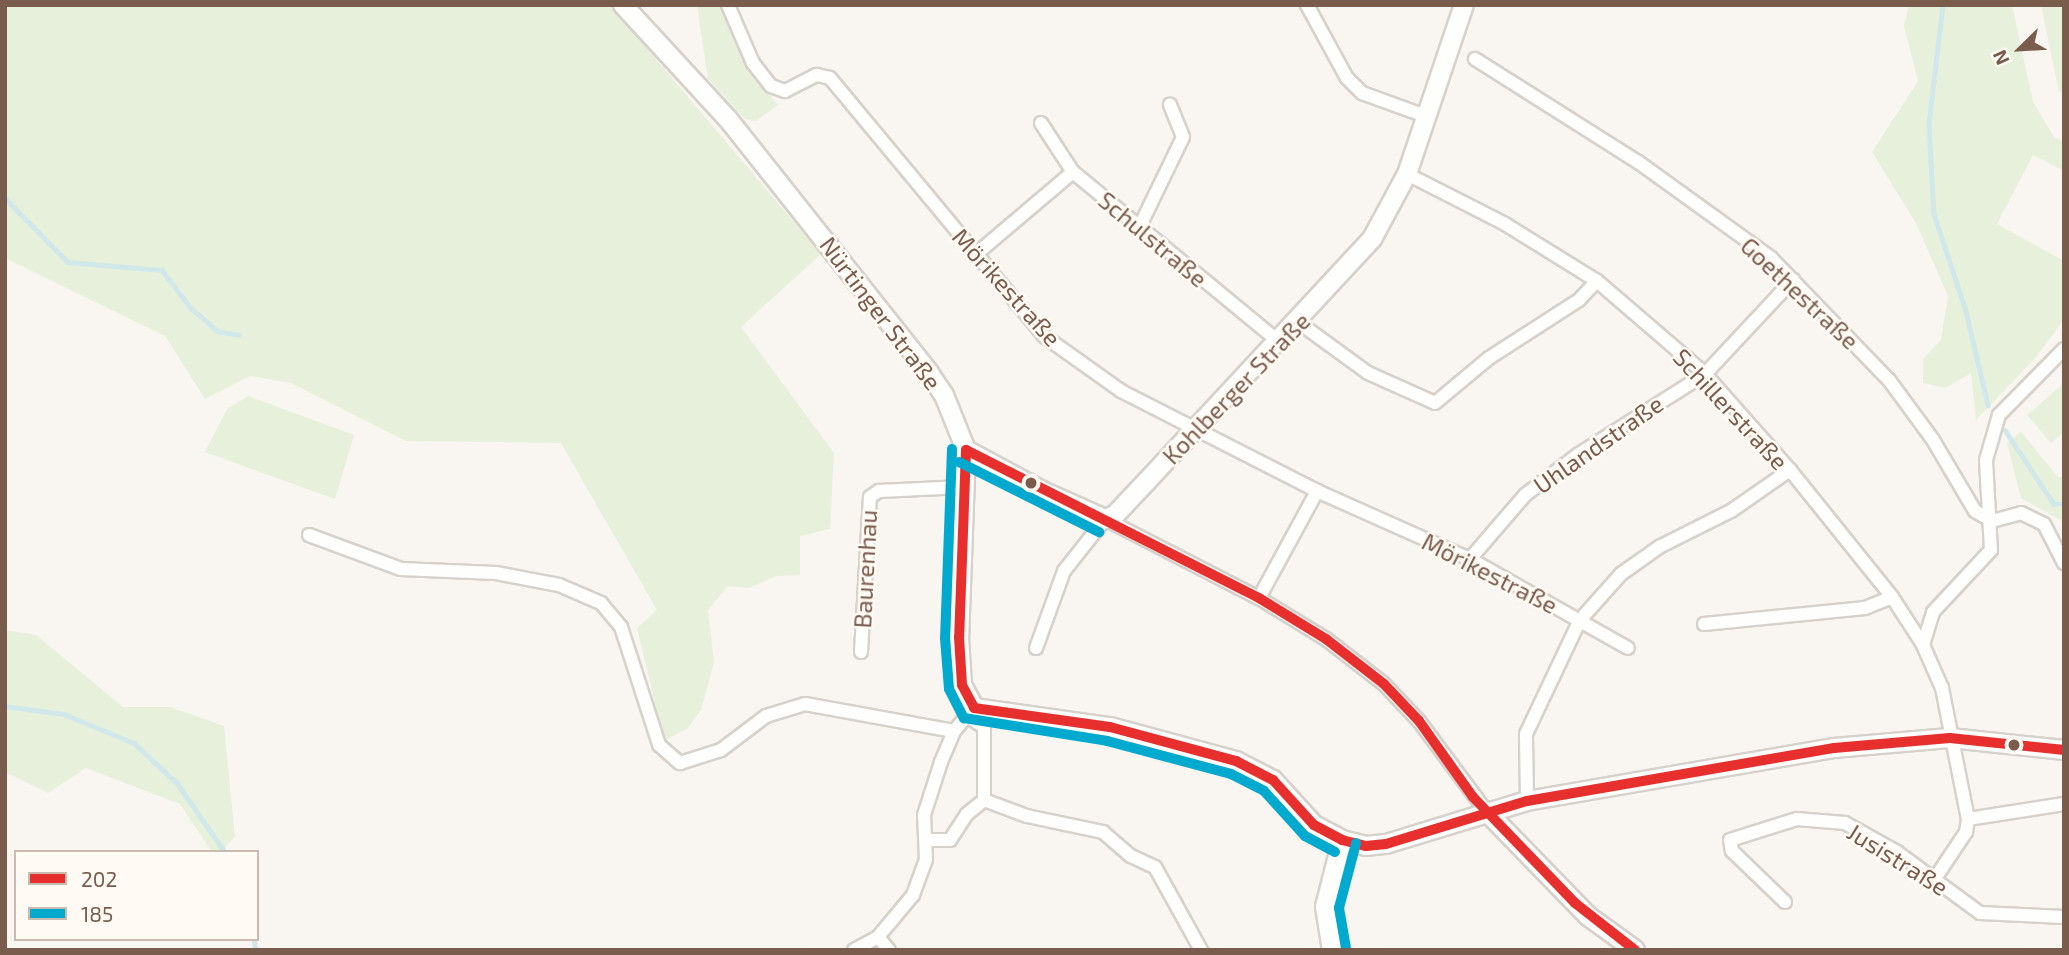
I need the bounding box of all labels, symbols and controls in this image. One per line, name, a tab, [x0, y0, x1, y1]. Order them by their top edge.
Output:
north arrow	[1985, 14, 2055, 84]
text: N	[1987, 47, 2014, 69]
street label: Schulstraße	[1093, 185, 1213, 293]
street label: Mörikestraße	[947, 222, 1067, 352]
street label: Nürtinger Straße	[814, 231, 948, 395]
street label: Goethestraße	[1735, 231, 1865, 355]
street label: Kohlberger Straße	[1156, 306, 1316, 470]
street label: Schillerstraße	[1668, 342, 1794, 476]
street label: Uhlandstraße	[1528, 389, 1668, 499]
unlabelled marker	[1024, 476, 1038, 490]
street label: Baurenhau	[848, 509, 882, 629]
street label: Mörikestraße	[1417, 527, 1563, 619]
unlabelled marker	[2007, 738, 2021, 752]
street label: Jusistraße	[1842, 817, 1954, 901]
legend	[14, 850, 259, 941]
text: 202	[81, 866, 117, 891]
text: 185	[81, 901, 113, 926]

